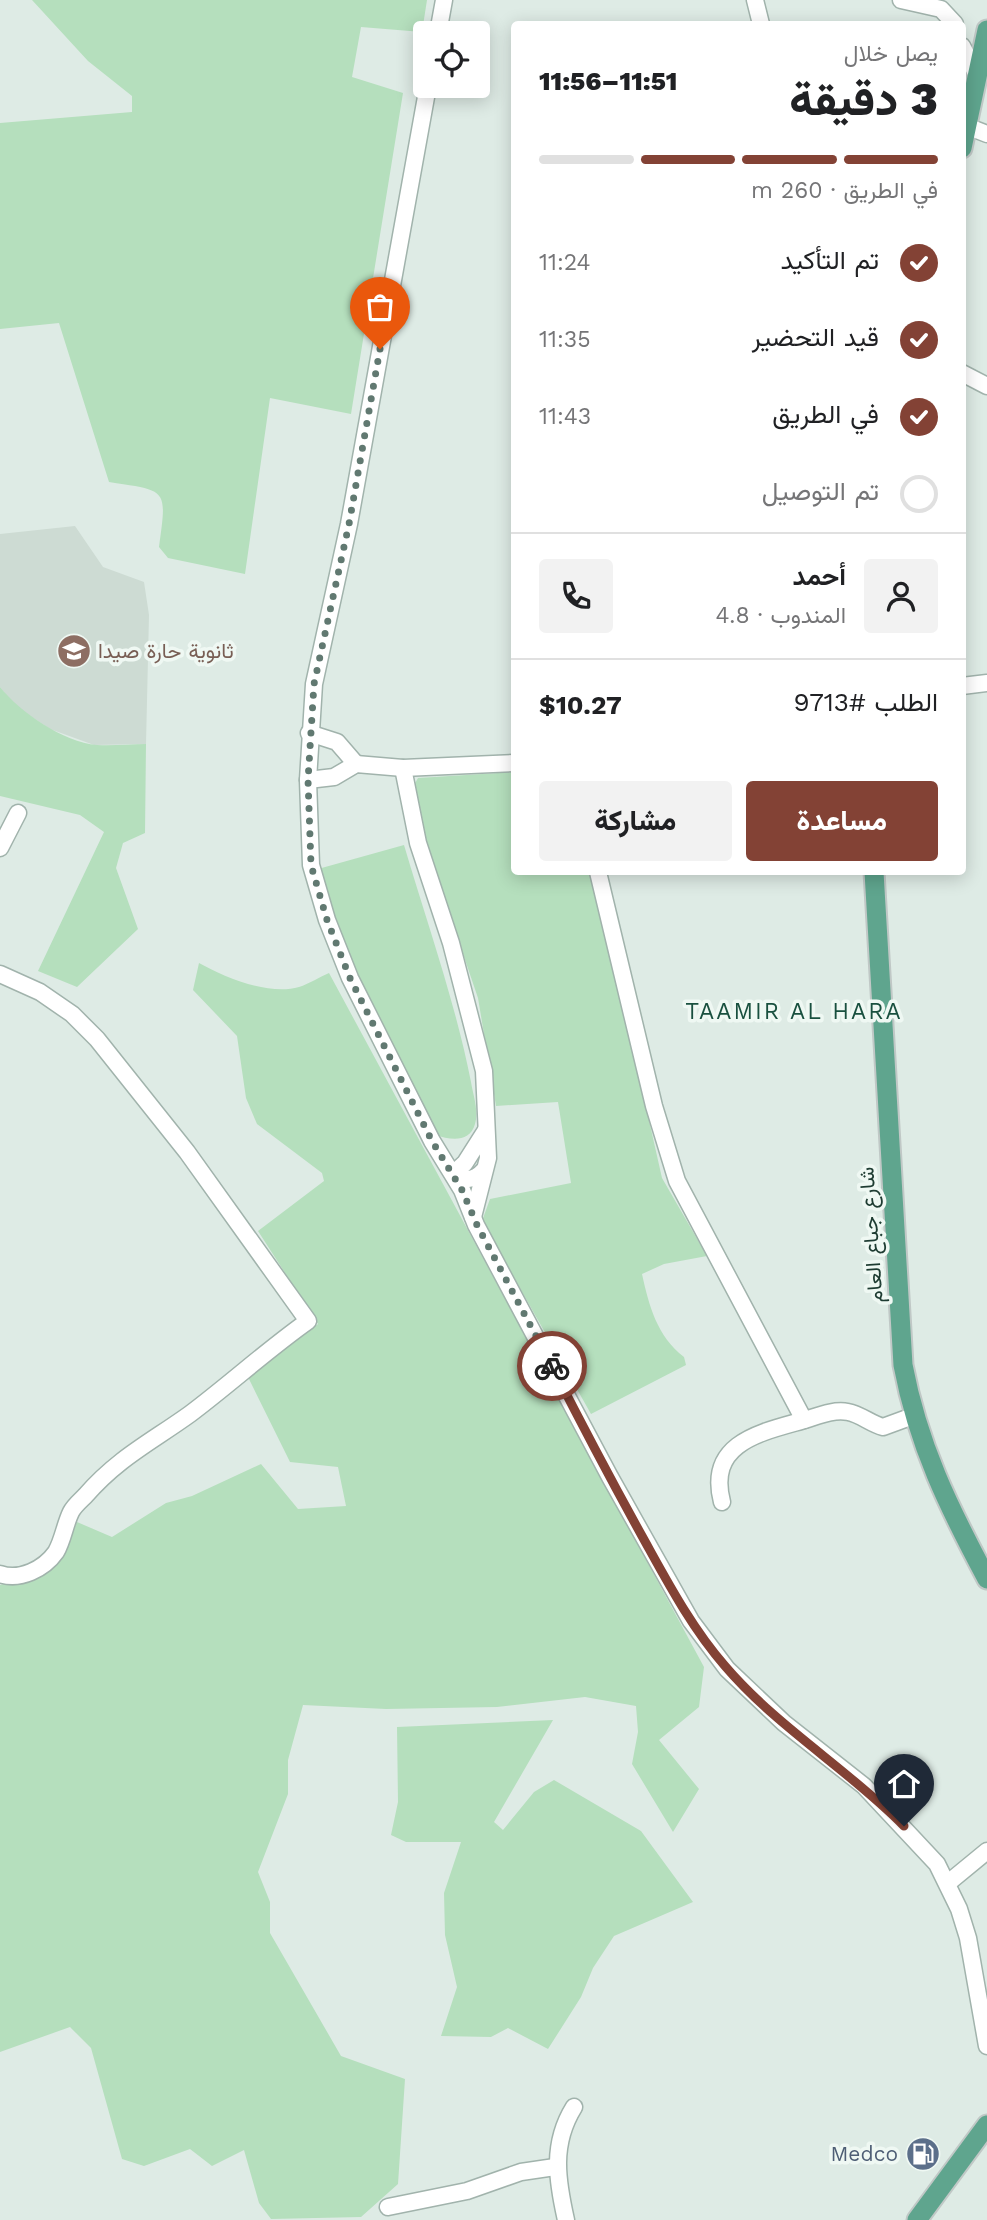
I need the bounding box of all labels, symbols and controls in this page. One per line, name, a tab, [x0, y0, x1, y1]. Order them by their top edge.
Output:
map controls	[413, 21, 490, 98]
button: locate	[413, 21, 490, 98]
text: يصل خلال	[844, 40, 938, 67]
text: 11:51–11:56	[539, 66, 677, 96]
text: 3 دقيقة	[789, 72, 938, 126]
text: في الطريق · 260 m	[751, 177, 938, 204]
icon: check	[900, 244, 938, 282]
text: تم التأكيد	[781, 245, 879, 275]
text: 11:24	[539, 249, 591, 276]
pin	[350, 277, 410, 349]
icon: bag	[361, 288, 399, 326]
icon: check	[900, 321, 938, 359]
text: قيد التحضير	[752, 322, 879, 352]
text: 11:35	[539, 326, 591, 353]
icon: check	[900, 398, 938, 436]
text: في الطريق	[772, 399, 879, 429]
text: 11:43	[539, 403, 591, 430]
text: تم التوصيل	[762, 476, 879, 506]
button: phone	[539, 559, 613, 633]
button: person	[864, 559, 938, 633]
text: أحمد	[793, 561, 846, 591]
text: المندوب · 4.8	[716, 602, 846, 629]
school or university icon: ثانوية حارة صيدا	[55, 632, 93, 670]
place label: ثانوية حارة صيدا	[98, 638, 234, 664]
text: الطلب #9713	[794, 687, 938, 717]
text: $10.27	[539, 690, 622, 720]
button: مشاركة	[539, 781, 732, 861]
button: مساعدة	[746, 781, 938, 861]
district label: TAAMIR AL HARA	[685, 998, 903, 1025]
street label: شارع جباع العام	[853, 1166, 890, 1304]
courier	[517, 1331, 587, 1401]
icon: bike	[533, 1347, 571, 1385]
pin	[874, 1754, 934, 1826]
icon: home	[885, 1765, 923, 1803]
fuel station icon: Medco	[904, 2135, 942, 2173]
place label: Medco	[831, 2141, 898, 2166]

